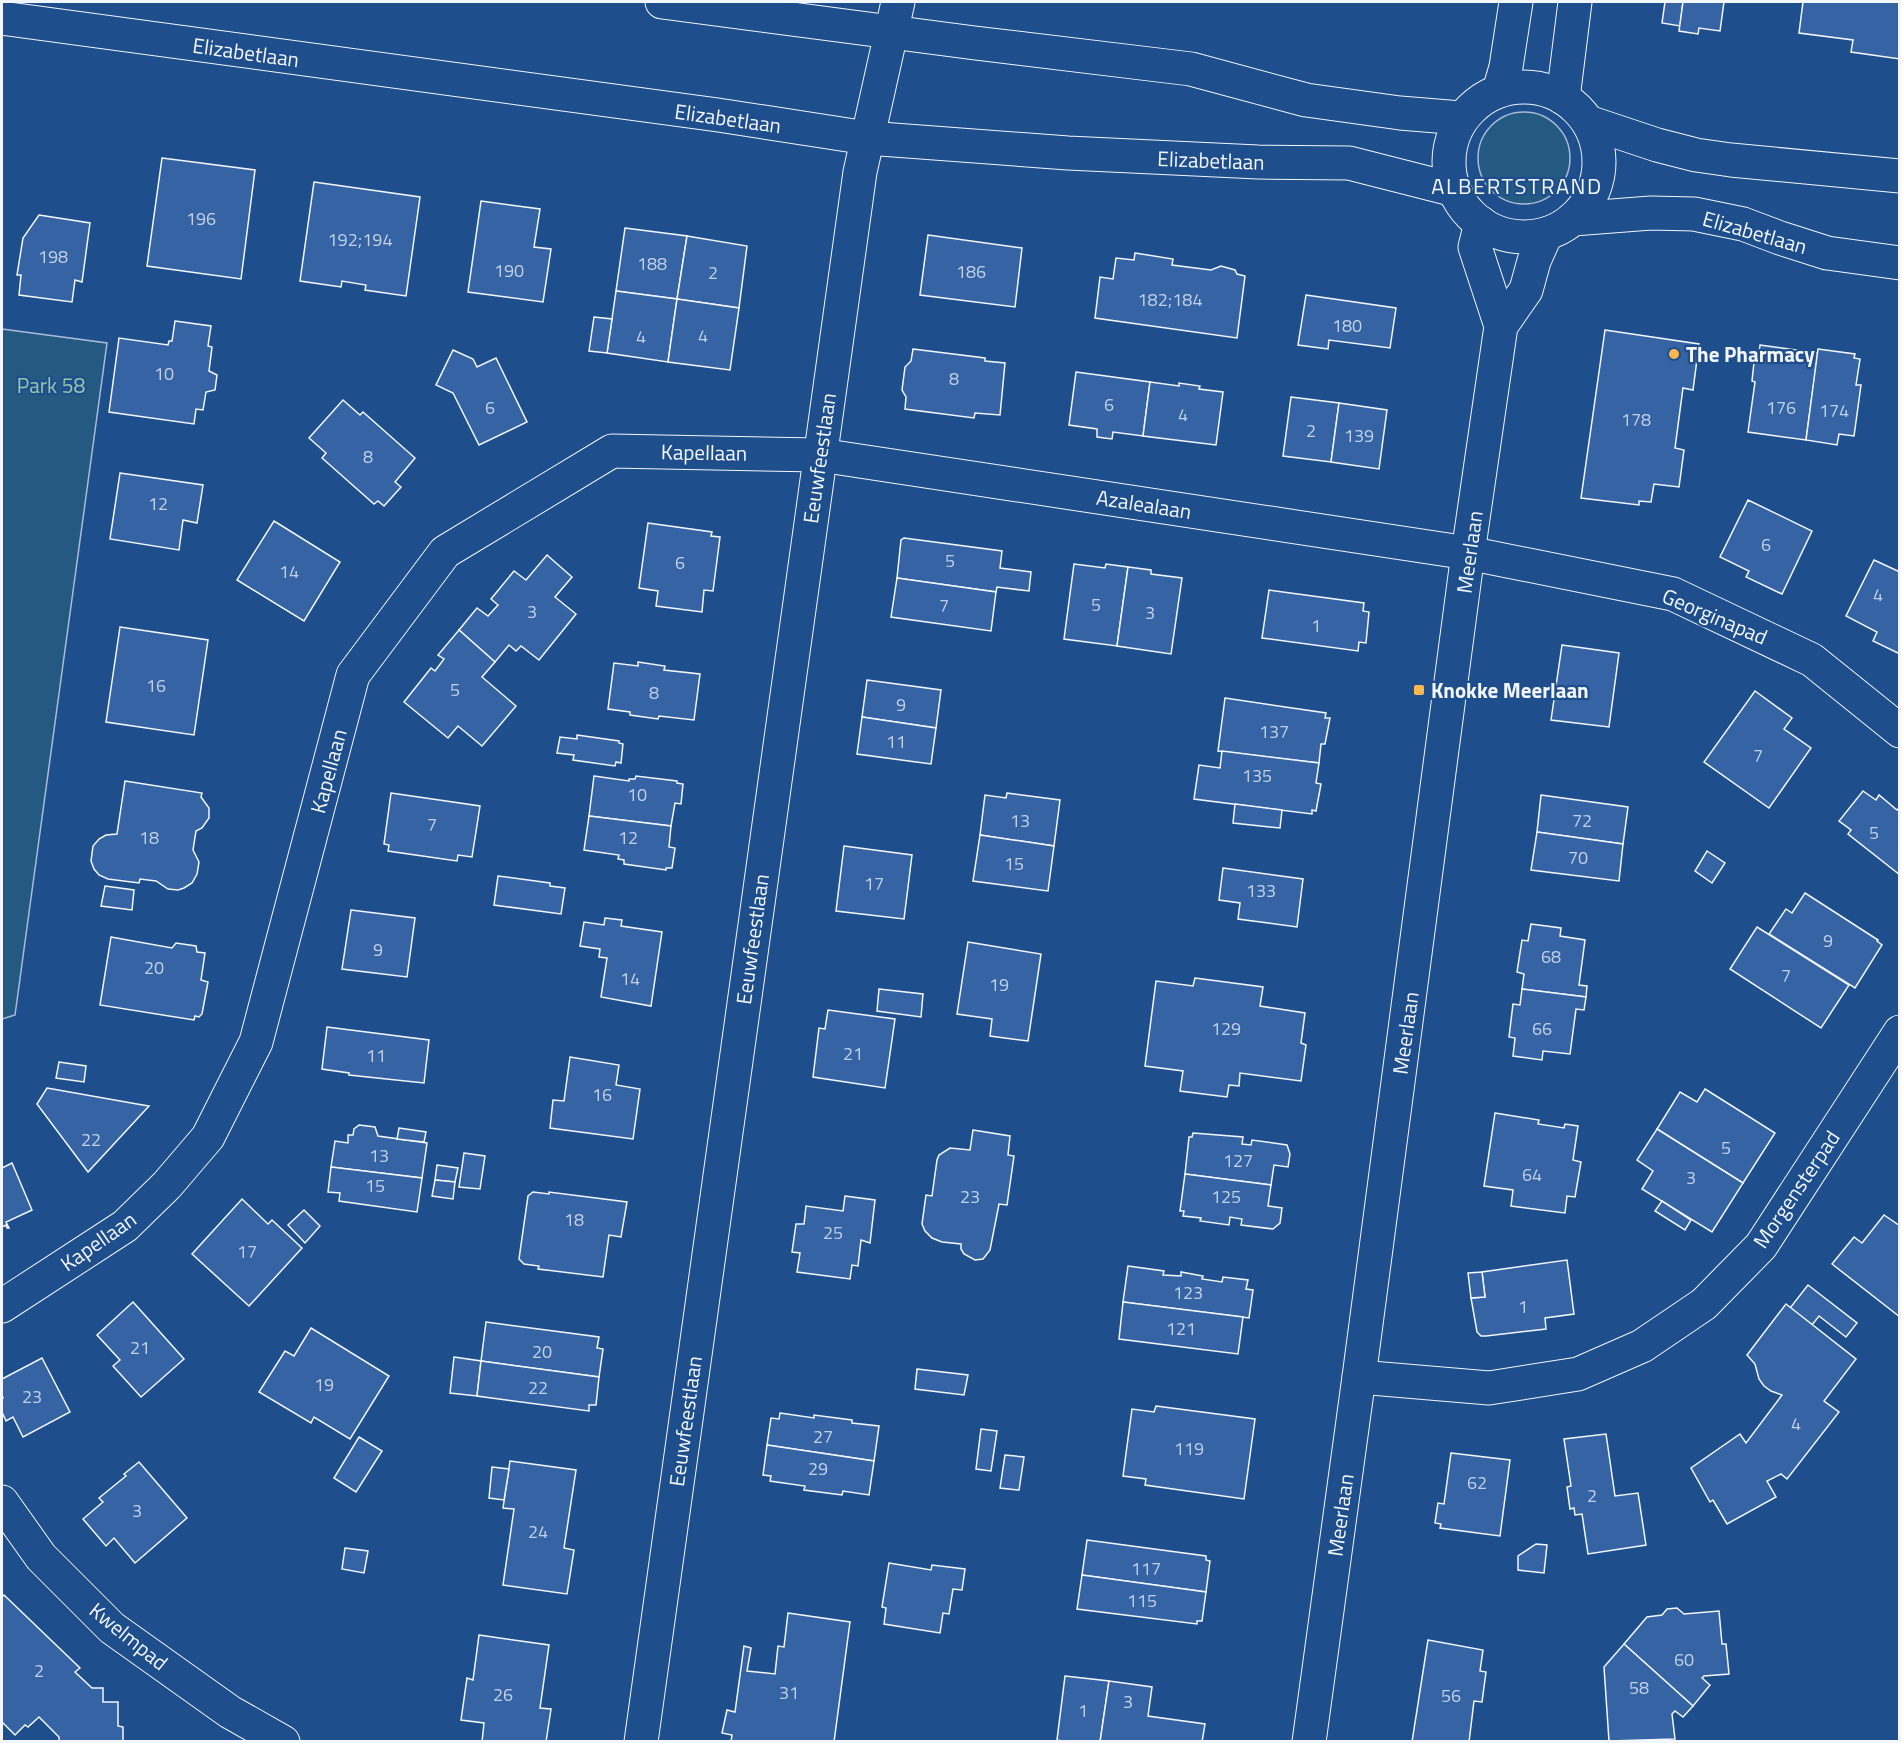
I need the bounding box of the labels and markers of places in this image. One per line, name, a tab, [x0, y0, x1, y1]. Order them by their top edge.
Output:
place label: The Pharmacy	[1686, 338, 1815, 370]
marker: The Pharmacy	[1667, 347, 1681, 361]
place label: Knokke Meerlaan	[1431, 674, 1589, 706]
marker: Knokke Meerlaan	[1412, 683, 1426, 697]

